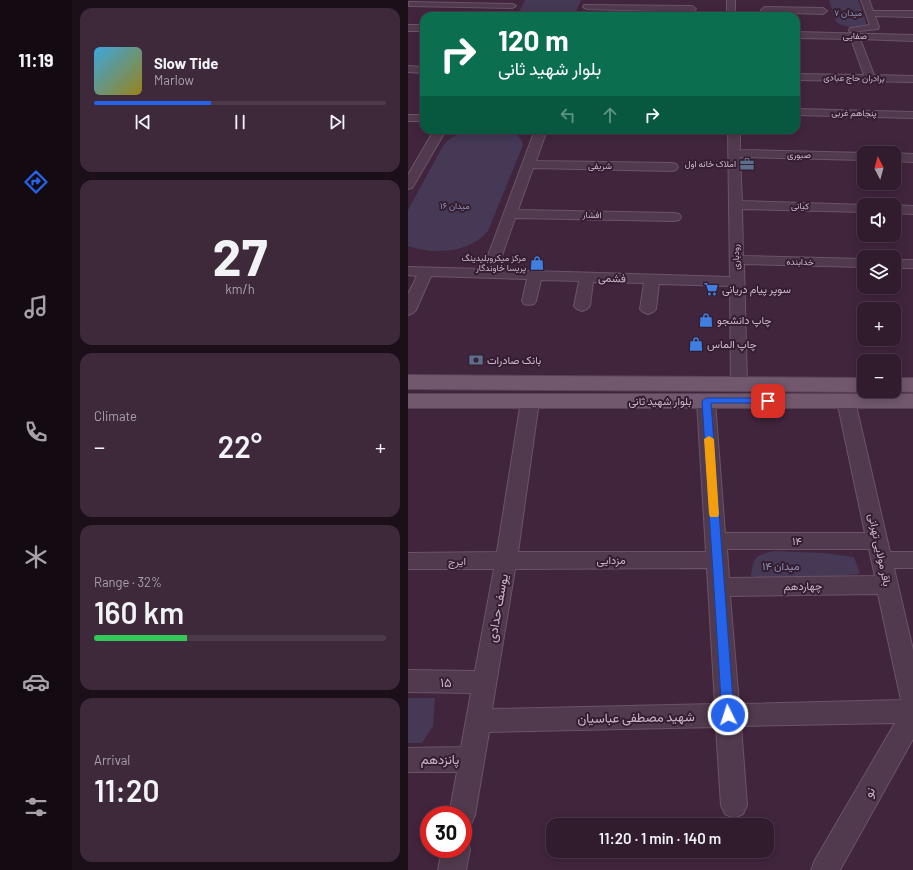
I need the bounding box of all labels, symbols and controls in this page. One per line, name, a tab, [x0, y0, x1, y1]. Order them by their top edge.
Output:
park label: میدان ۷	[834, 7, 862, 18]
text: 120 m	[498, 23, 569, 57]
icon: right	[432, 28, 484, 80]
street label: صفایی	[843, 30, 868, 41]
text: 11:19	[18, 49, 54, 71]
text: Slow Tide	[154, 54, 218, 72]
text: بلوار شهید ثانی	[498, 57, 601, 79]
street label: برادران حاج عبادی	[823, 71, 885, 85]
text: Marlow	[154, 72, 194, 88]
icon: left	[557, 104, 579, 126]
icon: ahead	[599, 104, 621, 126]
icon: right	[641, 104, 663, 126]
street label: پنجاهم غربی	[831, 107, 877, 119]
icon: previous	[132, 111, 154, 133]
icon: pause	[229, 111, 251, 133]
icon: next	[326, 111, 348, 133]
north arrow	[857, 146, 901, 190]
map controls	[857, 146, 901, 398]
street label: صبوری	[787, 149, 812, 161]
office icon: املاک خانه اول	[739, 156, 755, 172]
place label: املاک خانه اول	[685, 158, 736, 170]
street label: شریفی	[588, 160, 612, 172]
icon: directions	[22, 168, 50, 196]
button: sound	[857, 198, 901, 242]
park label: میدان ۱۶	[440, 200, 470, 211]
street label: کیانی	[791, 200, 809, 211]
street label: افشار	[581, 209, 602, 221]
text: 27	[213, 224, 267, 286]
street label: رودباری	[730, 244, 742, 270]
button: layers	[857, 250, 901, 294]
place label: مرکز میکروبلیدینگ پریسا خاوندگار	[461, 252, 526, 274]
shop icon: مرکز میکروبلیدینگ پریسا خاوندگار	[529, 255, 545, 271]
street label: خدابنده	[786, 256, 814, 267]
street label: فشمی	[598, 271, 626, 285]
text: km/h	[225, 281, 255, 297]
supermarket icon: سوپر پیام دریانی	[703, 281, 719, 297]
place label: سوپر پیام دریانی	[722, 282, 791, 297]
icon: music	[22, 293, 50, 321]
button: +	[857, 302, 901, 346]
shop icon: چاپ دانشجو	[698, 312, 714, 328]
place label: چاپ دانشجو	[717, 313, 772, 328]
shop icon: چاپ‌ الماس	[688, 336, 704, 352]
place label: چاپ‌ الماس	[707, 337, 757, 352]
bank icon: بانک صادرات	[468, 352, 484, 368]
place label: بانک صادرات	[487, 353, 541, 367]
button: −	[857, 354, 901, 398]
pin	[751, 384, 785, 418]
icon: arrive	[757, 390, 779, 412]
street label: بلوار شهید ثانی	[628, 394, 692, 408]
text: Climate	[94, 408, 137, 424]
icon: phone	[22, 418, 50, 446]
text: 22°	[218, 428, 262, 464]
text: −	[94, 433, 105, 459]
text: +	[375, 433, 386, 459]
street label: باقر مولایی تهرانی	[865, 512, 895, 588]
street label: ۱۴	[792, 534, 802, 547]
icon: climate	[22, 543, 50, 571]
street label: مزدایی	[596, 553, 626, 567]
street label: ایرج	[448, 554, 466, 569]
park label: میدان ۱۴	[762, 559, 800, 573]
street label: یوسف حدادی	[483, 572, 512, 644]
text: Range · 32%	[94, 574, 162, 590]
street label: چهاردهم	[784, 579, 822, 594]
text: 160 km	[94, 594, 184, 630]
icon: car	[22, 668, 50, 696]
street label: ۱۵	[440, 674, 452, 690]
position arrow	[707, 694, 749, 736]
street label: شهید مصطفی عباسیان	[577, 708, 695, 727]
street label: پانزدهم	[421, 751, 459, 769]
text: Arrival	[94, 752, 130, 768]
text: 11:20	[94, 772, 160, 808]
street label: نو	[860, 784, 879, 801]
icon: filters	[22, 793, 50, 821]
speed limit sign: 30	[420, 806, 472, 858]
text: 11:20 · 1 min · 140 m	[599, 829, 721, 847]

